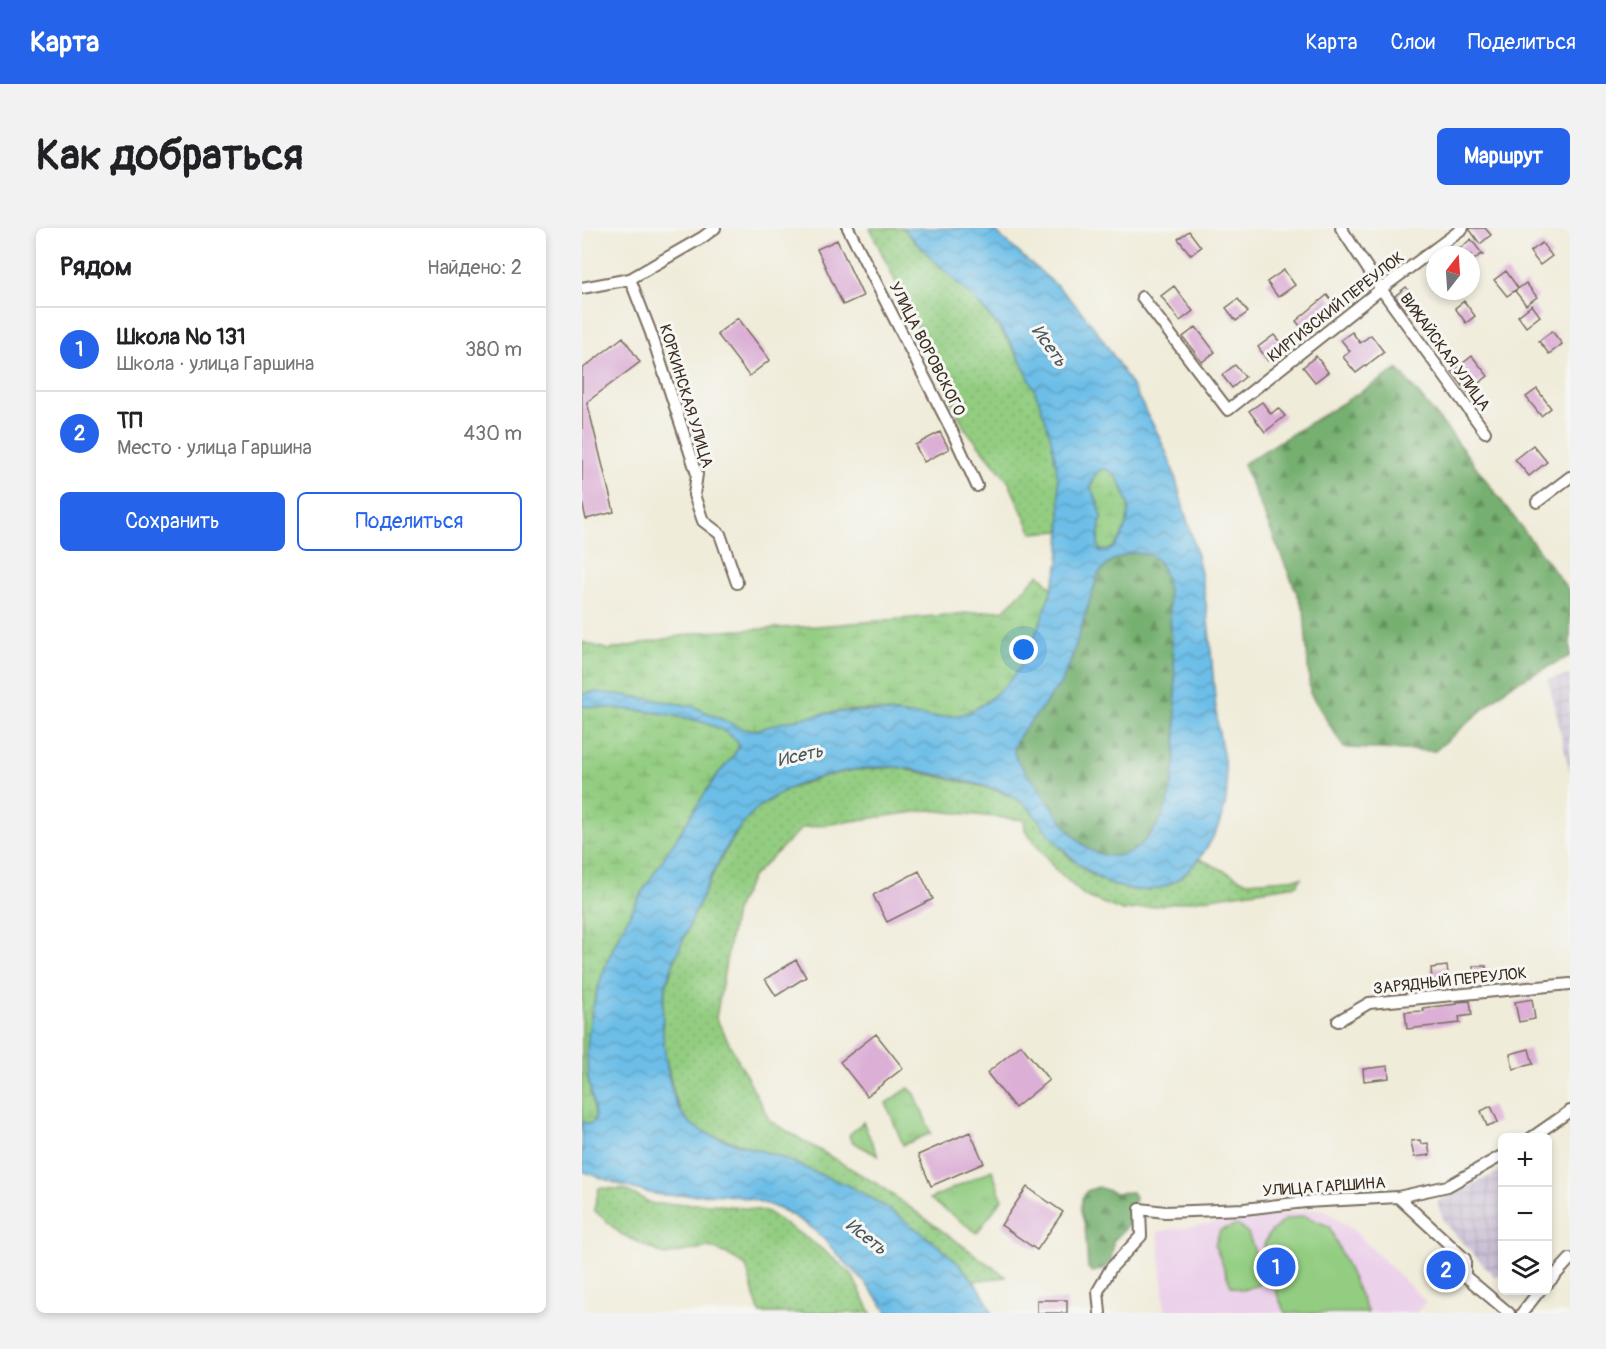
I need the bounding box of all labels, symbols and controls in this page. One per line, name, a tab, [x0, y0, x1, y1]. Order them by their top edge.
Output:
text: Карта	[30, 25, 99, 60]
text: Карта	[1305, 29, 1357, 56]
text: Слои	[1390, 29, 1435, 56]
text: Поделиться	[1468, 29, 1576, 56]
button: Маршрут	[1437, 128, 1570, 185]
text: Как добраться	[36, 130, 303, 182]
north arrow	[1426, 246, 1480, 300]
street label: КИРГИЗСКИЙ ПЕРЕУЛОК	[1264, 247, 1408, 367]
text: Рядом	[60, 251, 132, 283]
text: Найдено: 2	[427, 255, 522, 280]
street label: УЛИЦА ВОРОВСКОГО	[885, 279, 969, 419]
street label: ВИЖАЙСКАЯ УЛИЦА	[1395, 289, 1495, 415]
water label: Исеть	[1026, 321, 1072, 372]
street label: КОРКИНСКАЯ УЛИЦА	[655, 322, 717, 470]
text: Школа № 131	[117, 323, 246, 351]
text: 1	[76, 337, 83, 362]
text: 380 m	[465, 337, 522, 362]
text: Школа · улица Гаршина	[117, 351, 314, 376]
text: ТП	[117, 407, 142, 435]
text: 2	[74, 421, 85, 446]
text: 430 m	[463, 421, 522, 446]
text: Место · улица Гаршина	[117, 435, 312, 460]
button: Сохранить	[60, 492, 285, 551]
button: Поделиться	[297, 492, 522, 551]
your location	[1009, 635, 1038, 664]
water label: Исеть	[775, 739, 826, 772]
street label: ЗАРЯДНЫЙ ПЕРЕУЛОК	[1372, 963, 1528, 999]
map controls	[1498, 1133, 1552, 1295]
button: +	[1498, 1133, 1552, 1187]
street label: УЛИЦА ГАРШИНА	[1262, 1173, 1386, 1201]
button: −	[1498, 1187, 1552, 1241]
water label: Исеть	[841, 1214, 892, 1261]
button: layers	[1498, 1241, 1552, 1295]
pin: 1	[1256, 1244, 1296, 1290]
pin: 2	[1426, 1248, 1466, 1292]

